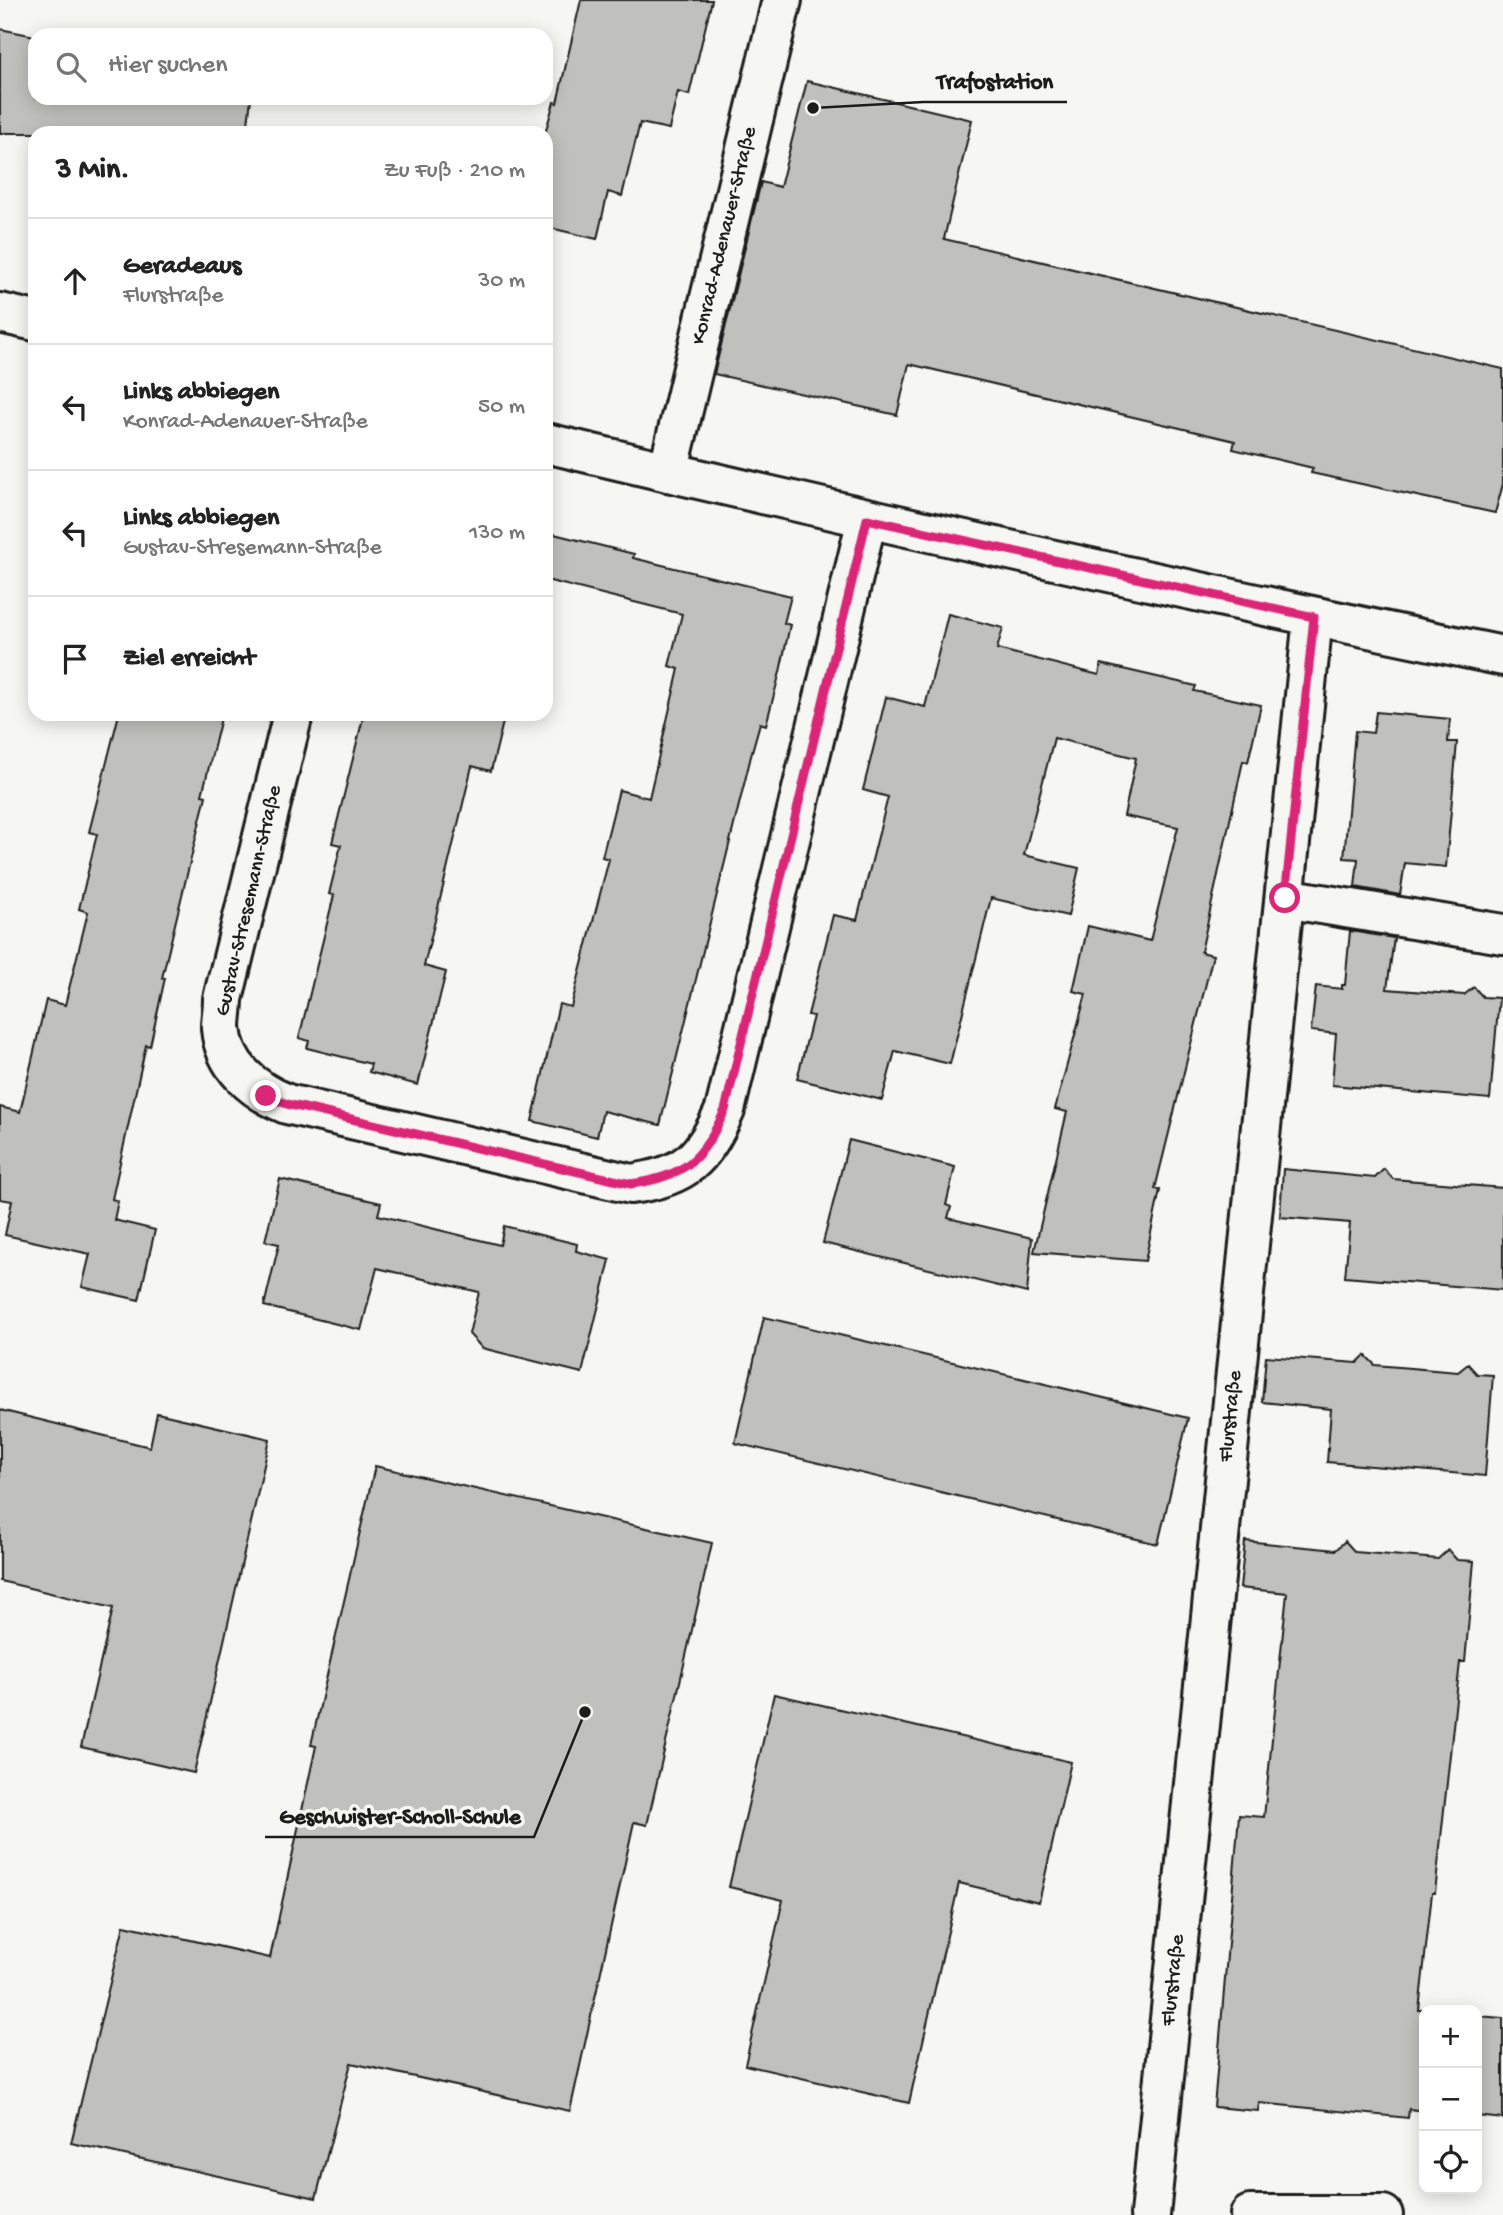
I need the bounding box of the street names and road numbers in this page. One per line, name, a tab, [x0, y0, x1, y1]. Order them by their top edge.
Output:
street label: Konrad-Adenauer-Straße	[687, 123, 764, 347]
street label: Gustav-Stresemann-Straße	[211, 782, 289, 1019]
street label: Flurstraße	[1214, 1368, 1249, 1464]
street label: Flurstraße	[1157, 1932, 1191, 2028]

